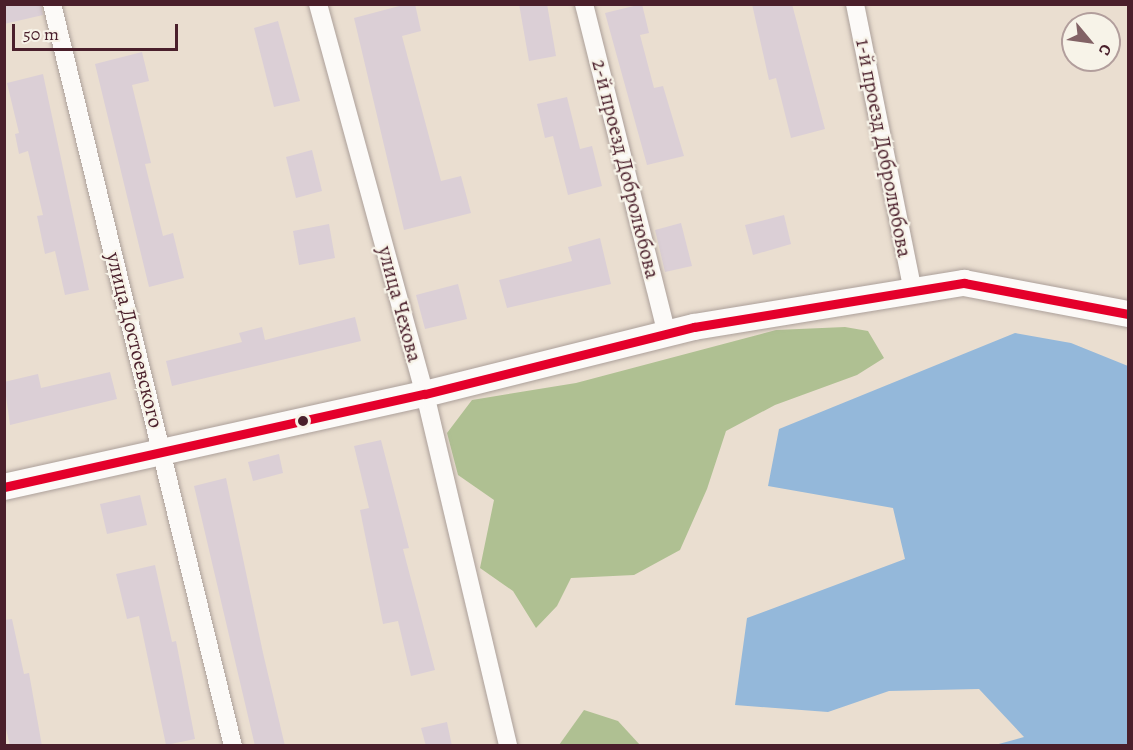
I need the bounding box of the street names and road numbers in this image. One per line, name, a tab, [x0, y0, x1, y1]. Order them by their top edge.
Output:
street label: 1-й проезд Добролюбова	[850, 37, 918, 259]
street label: 2-й проезд Добролюбова	[587, 57, 665, 281]
street label: улица Чехова	[372, 243, 428, 365]
street label: улица Достоевского	[101, 250, 169, 430]

